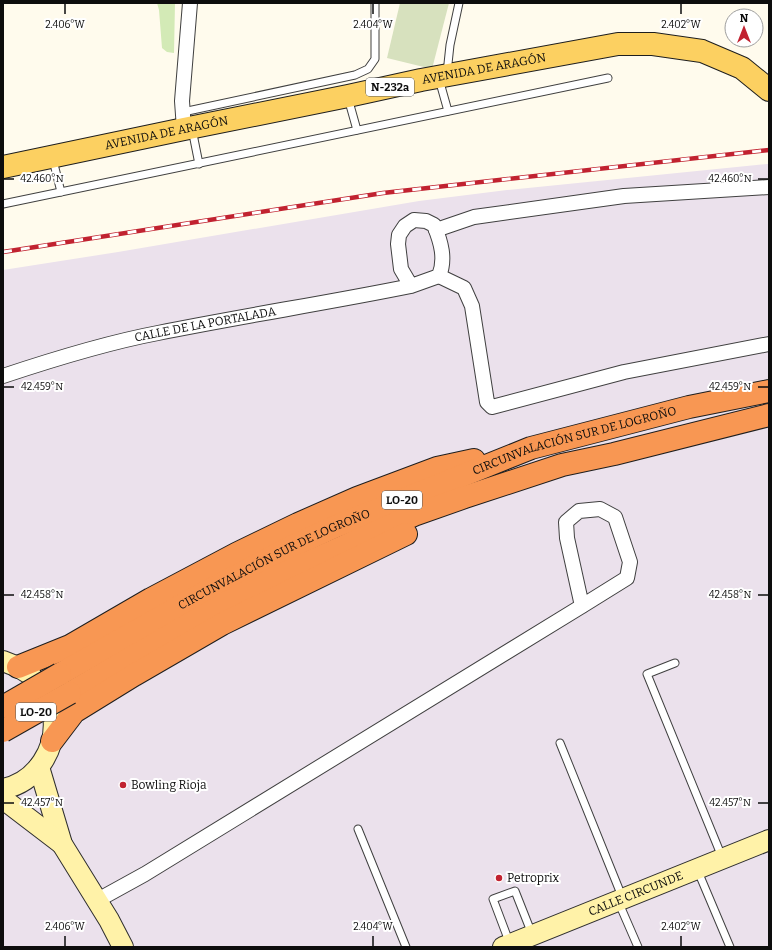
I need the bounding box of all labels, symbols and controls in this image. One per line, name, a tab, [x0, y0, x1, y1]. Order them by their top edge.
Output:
north arrow	[724, 8, 764, 48]
text: N	[740, 12, 749, 25]
text: 2.406°W	[45, 19, 86, 31]
text: 2.404°W	[353, 19, 394, 31]
text: 2.402°W	[661, 19, 702, 31]
street label: AVENIDA DE ARAGÓN	[421, 50, 548, 87]
road number: N-232a	[366, 78, 414, 96]
street label: AVENIDA DE ARAGÓN	[103, 113, 230, 152]
text: 42.460°N	[20, 173, 64, 185]
text: 42.460°N	[708, 173, 752, 185]
street label: CALLE DE LA PORTALADA	[133, 304, 278, 345]
text: 42.459°N	[21, 381, 63, 393]
text: 42.459°N	[709, 381, 751, 393]
street label: CIRCUNVALACIÓN SUR DE LOGROÑO	[470, 404, 678, 478]
road number: LO-20	[382, 491, 422, 509]
street label: CIRCUNVALACIÓN SUR DE LOGROÑO	[176, 506, 372, 613]
text: 42.458°N	[21, 589, 63, 601]
text: 42.458°N	[709, 589, 751, 601]
road number: LO-20	[16, 703, 56, 721]
place label: Bowling Rioja	[131, 778, 207, 792]
marker: Bowling Rioja	[118, 780, 128, 790]
text: 42.457°N	[21, 797, 63, 809]
text: 42.457°N	[709, 797, 751, 809]
street label: CALLE CIRCUNDE	[586, 868, 685, 919]
place label: Petroprix	[507, 871, 559, 885]
marker: Petroprix	[494, 873, 504, 883]
text: 2.406°W	[45, 921, 86, 933]
text: 2.404°W	[353, 921, 394, 933]
text: 2.402°W	[661, 921, 702, 933]

